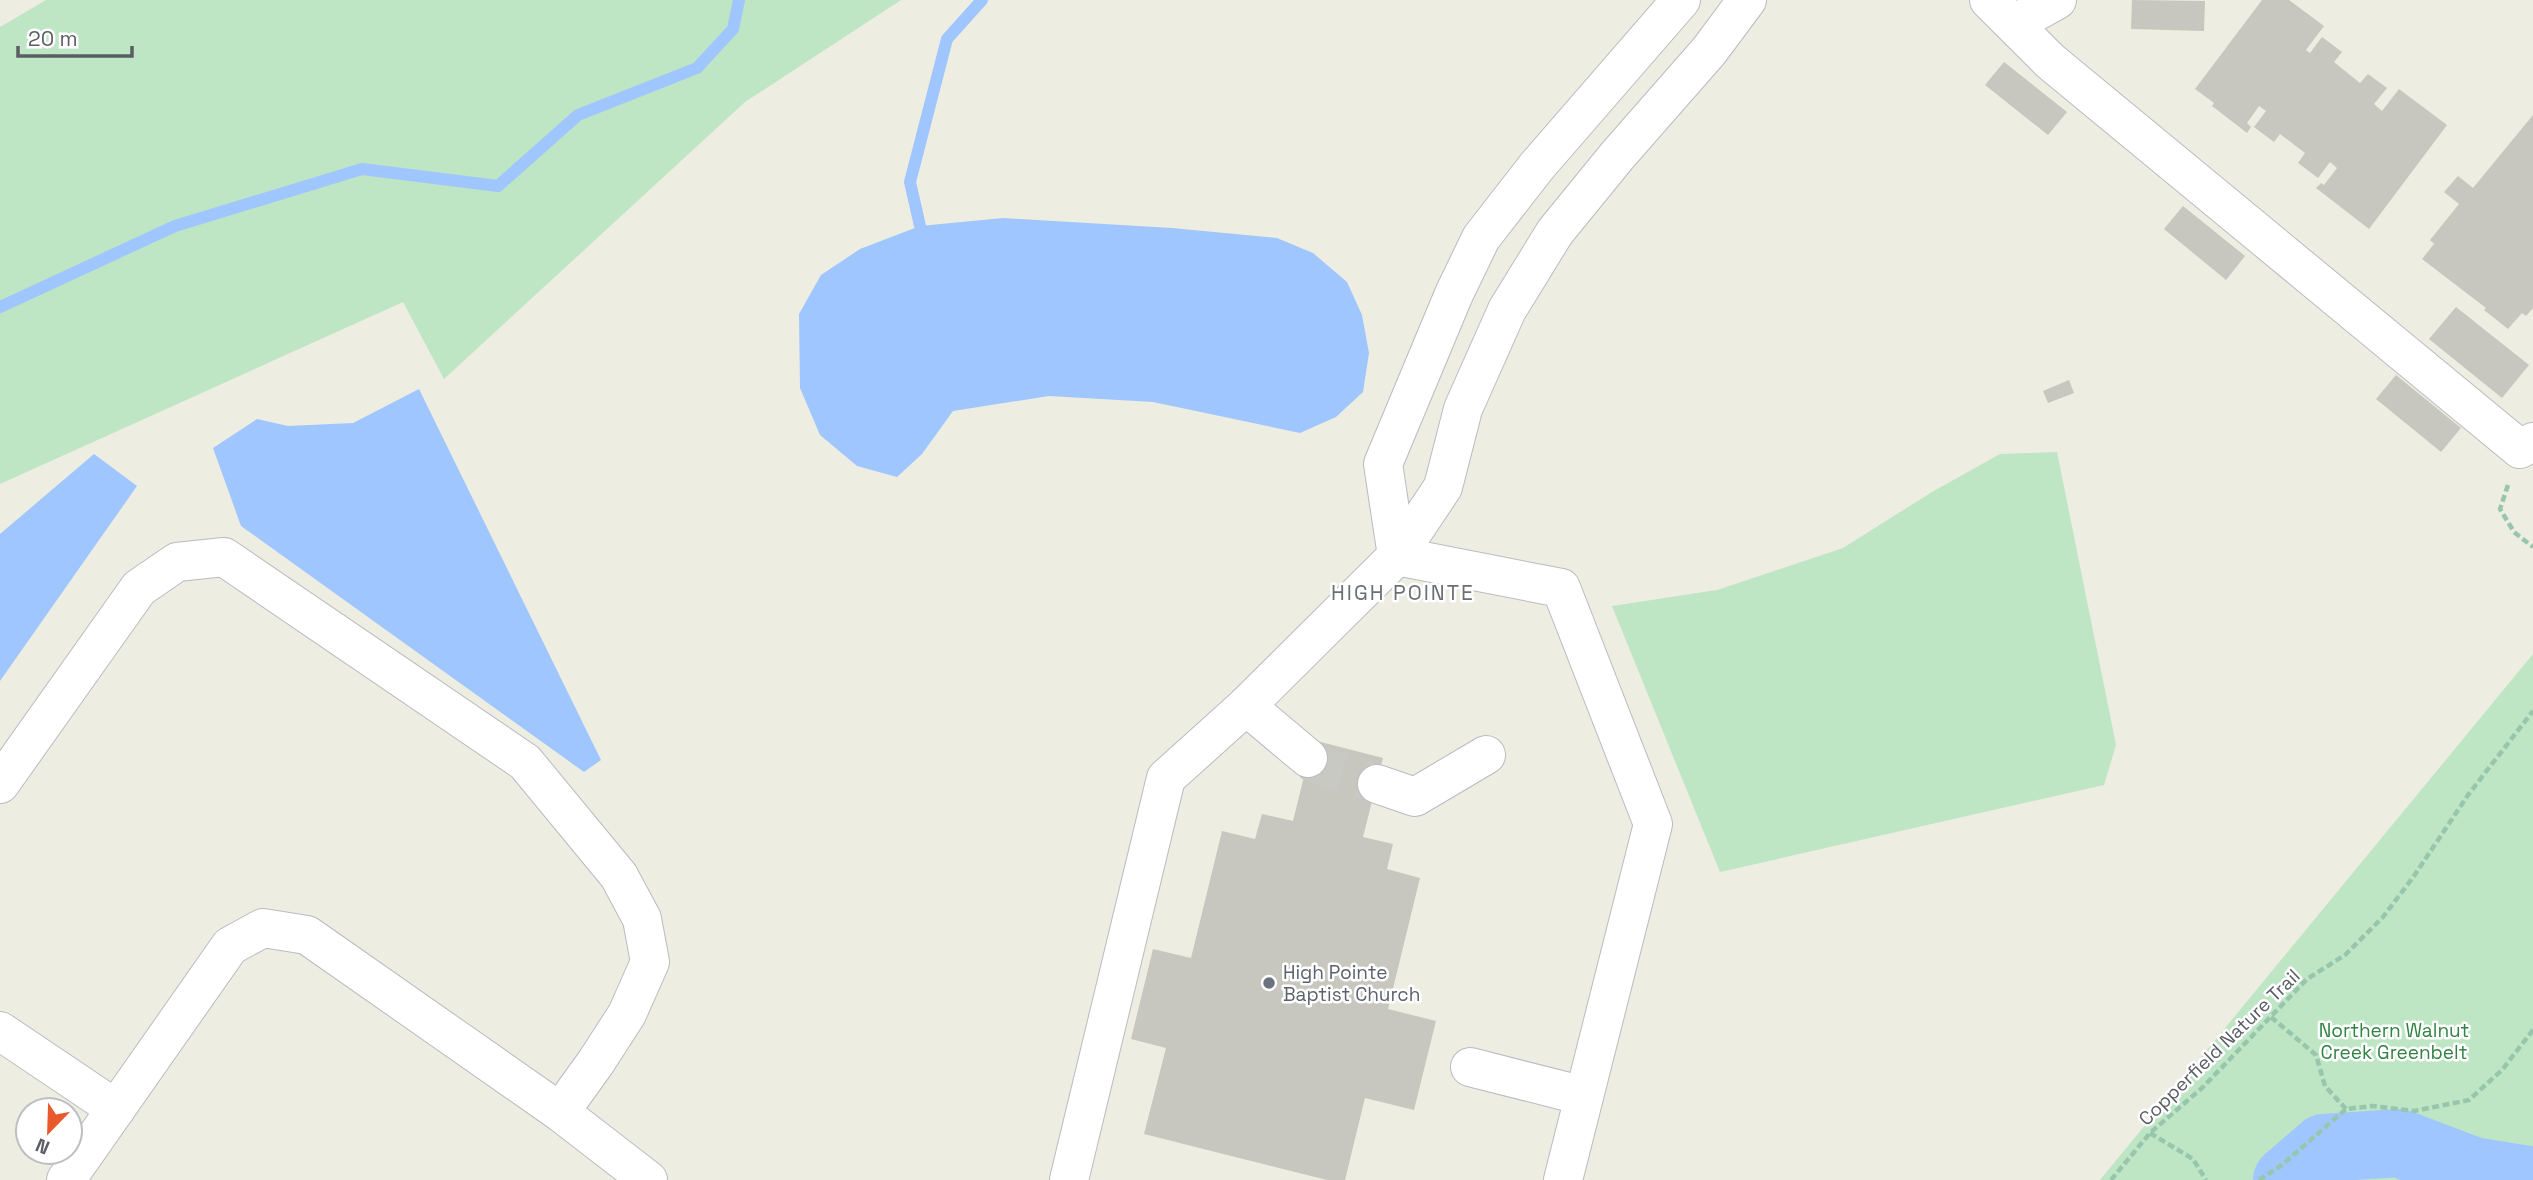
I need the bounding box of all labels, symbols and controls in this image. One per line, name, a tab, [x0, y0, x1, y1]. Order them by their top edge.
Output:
scale bar	[18, 14, 131, 58]
text: 20 m	[28, 25, 78, 52]
district label: HIGH POINTE	[1331, 579, 1475, 606]
place label: High Pointe Baptist Church	[1283, 960, 1420, 1007]
street label: Copperfield Nature Trail	[2133, 964, 2305, 1131]
marker: High Pointe Baptist Church	[1261, 975, 1277, 991]
park label: Northern Walnut Creek Greenbelt	[2319, 1018, 2469, 1065]
north arrow	[14, 1096, 84, 1166]
text: N	[32, 1132, 53, 1160]

